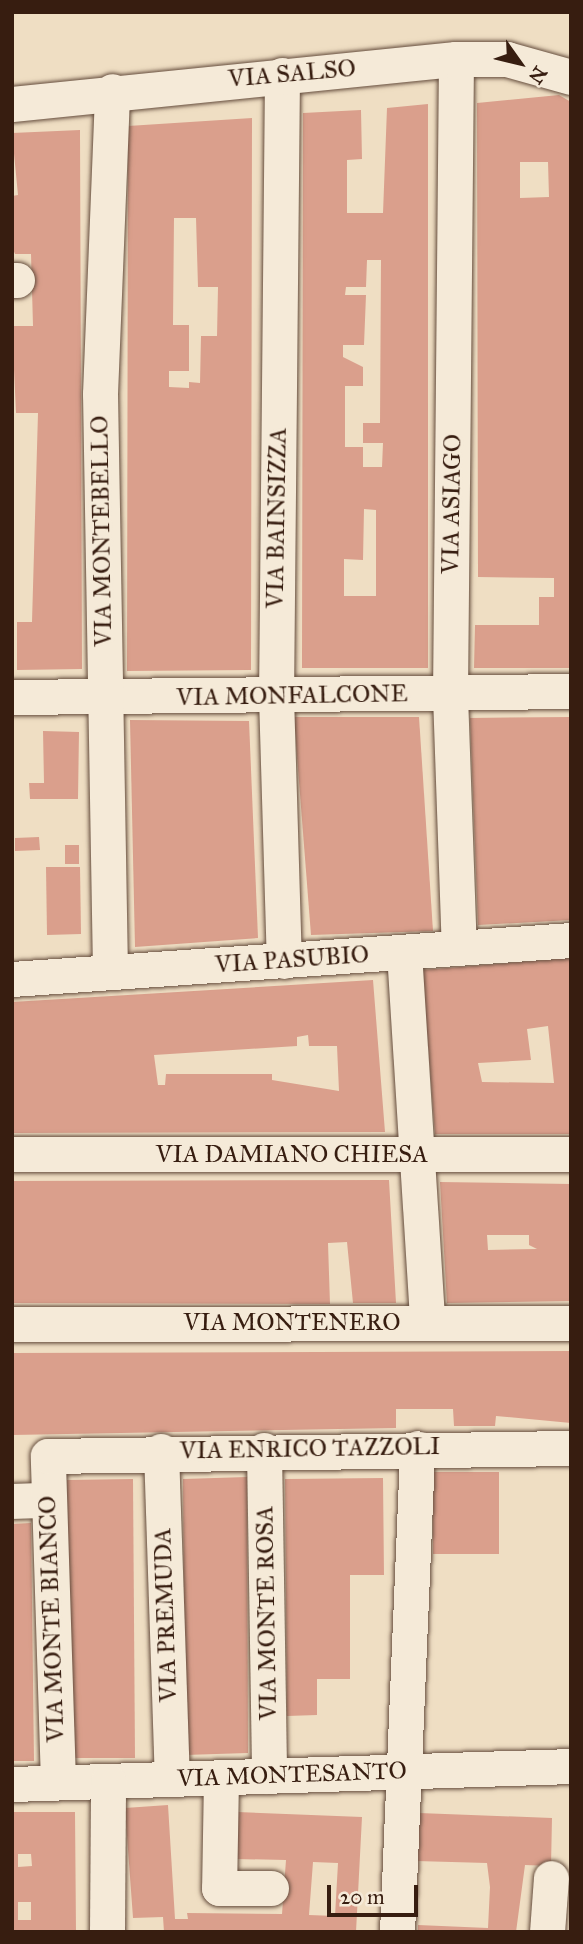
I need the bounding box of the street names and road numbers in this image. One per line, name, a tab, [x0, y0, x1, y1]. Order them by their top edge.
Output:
street label: VIA SALSO	[227, 54, 357, 94]
street label: VIA MONTEBELLO	[86, 415, 118, 647]
street label: VIA BAINSIZZA	[261, 427, 293, 609]
street label: VIA ASIAGO	[436, 434, 468, 574]
street label: VIA MONFALCONE	[176, 680, 408, 712]
street label: VIA PASUBIO	[214, 940, 370, 980]
street label: VIA DAMIANO CHIESA	[156, 1141, 428, 1169]
street label: VIA MONTENERO	[184, 1309, 400, 1337]
street label: VIA ENRICO TAZZOLI	[179, 1432, 441, 1466]
street label: VIA MONTE BIANCO	[33, 1495, 71, 1743]
street label: VIA MONTE ROSA	[251, 1506, 283, 1720]
street label: VIA PREMUDA	[149, 1527, 183, 1703]
street label: VIA MONTESANTO	[177, 1757, 407, 1793]

